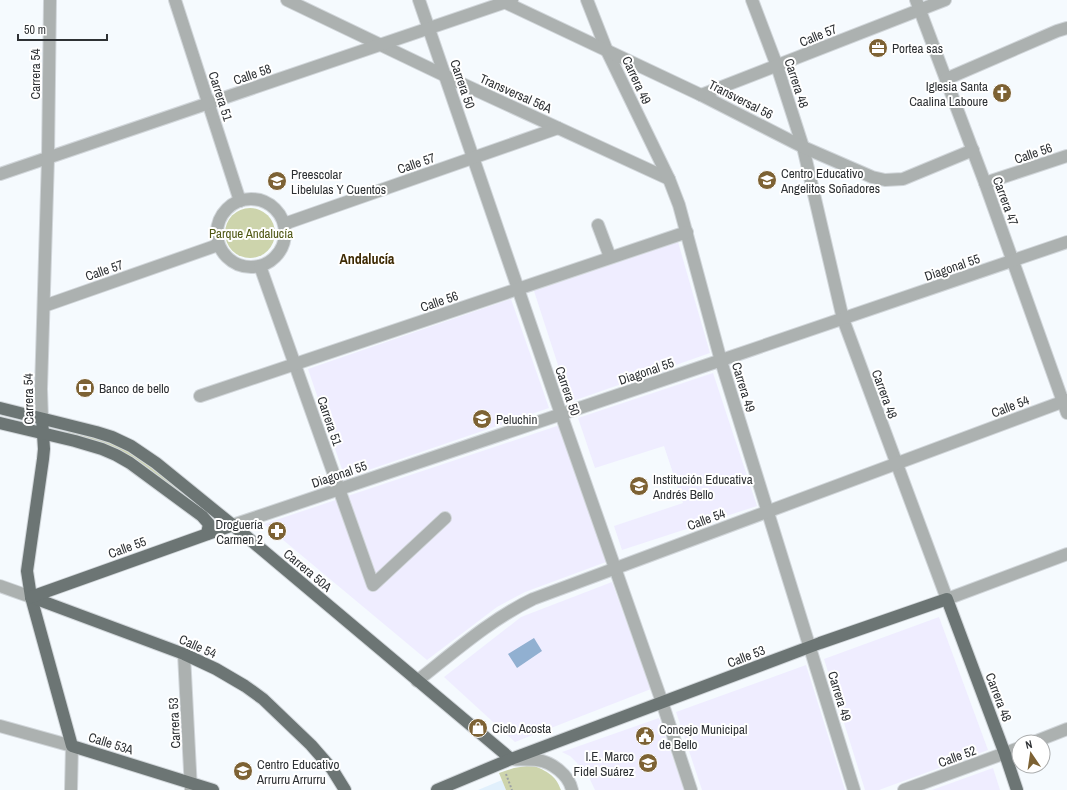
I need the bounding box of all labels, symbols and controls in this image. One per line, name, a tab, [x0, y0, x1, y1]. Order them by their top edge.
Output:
scale bar	[18, 16, 107, 42]
street label: Calle 57	[797, 20, 840, 51]
text: 50 m	[24, 22, 46, 38]
office icon: Portea sas	[867, 37, 889, 59]
place label: Portea sas	[892, 40, 943, 57]
street label: Carrera 54	[27, 48, 44, 99]
street label: Carrera 49	[618, 54, 655, 107]
street label: Carrera 48	[781, 56, 813, 110]
street label: Carrera 50	[446, 57, 479, 111]
street label: Calle 58	[231, 60, 273, 89]
street label: Carrera 51	[205, 69, 237, 123]
street label: Transversal 56A	[477, 70, 555, 117]
street label: Transversal 56	[706, 76, 776, 123]
place label: Iglesia Santa Caalina Laboure	[909, 78, 988, 110]
church icon: Iglesia Santa Caalina Laboure	[991, 82, 1013, 104]
street label: Calle 56	[1012, 139, 1054, 168]
street label: Calle 57	[395, 149, 437, 178]
place label: Centro Educativo Angelitos Soñadores	[780, 165, 880, 197]
place label: Preescolar Libelulas Y Cuentos	[291, 166, 386, 198]
school or university icon: Centro Educativo Angelitos Soñadores	[756, 169, 778, 191]
school or university icon: Preescolar Libelulas Y Cuentos	[266, 170, 288, 192]
street label: Carrera 47	[989, 174, 1022, 228]
park label: Parque Andalucía	[209, 225, 293, 242]
district label: Andalucía	[340, 250, 395, 268]
street label: Diagonal 55	[922, 250, 982, 285]
street label: Calle 57	[83, 256, 125, 285]
street label: Calle 56	[418, 287, 460, 316]
street label: Diagonal 55	[616, 354, 676, 389]
street label: Carrera 49	[728, 360, 759, 414]
street label: Carrera 50	[551, 364, 584, 418]
street label: Carrera 48	[868, 367, 901, 421]
street label: Carrera 54	[20, 373, 37, 425]
bank icon: Banco de bello	[74, 377, 96, 399]
place label: Banco de bello	[99, 380, 170, 397]
street label: Calle 54	[989, 391, 1032, 421]
street label: Carrera 51	[313, 394, 346, 448]
school or university icon: Peluchin	[471, 408, 493, 430]
place label: Peluchin	[496, 411, 538, 428]
street label: Diagonal 55	[309, 457, 369, 492]
place label: Institución Educativa Andrés Bello	[652, 471, 753, 503]
school or university icon: Institución Educativa Andrés Bello	[628, 475, 650, 497]
street label: Calle 54	[685, 505, 728, 534]
place label: Droguería Carmen 2	[216, 516, 263, 548]
pharmacy icon: Droguería Carmen 2	[266, 520, 288, 542]
street label: Calle 55	[106, 533, 149, 562]
street label: Carrera 50A	[280, 545, 336, 596]
street label: Calle 54	[176, 631, 219, 662]
street label: Calle 53	[725, 641, 768, 671]
street label: Carrera 49	[824, 669, 855, 723]
street label: Carrera 48	[981, 670, 1016, 724]
street label: Carrera 53	[165, 697, 184, 749]
shop icon: Ciclo Acosta	[467, 717, 489, 739]
place label: Ciclo Acosta	[492, 720, 551, 737]
place label: Concejo Municipal de Bello	[659, 721, 747, 753]
public building icon: Concejo Municipal de Bello	[634, 725, 656, 747]
street label: Calle 53A	[86, 729, 136, 759]
north arrow	[1011, 734, 1051, 774]
text: N	[1024, 737, 1033, 752]
street label: Calle 52	[936, 742, 979, 771]
place label: I.E. Marco Fidel Suárez	[574, 748, 634, 780]
school or university icon: I.E. Marco Fidel Suárez	[637, 752, 659, 774]
place label: Centro Educativo Arrurru Arrurru	[256, 756, 339, 788]
school or university icon: Centro Educativo Arrurru Arrurru	[232, 760, 254, 782]

